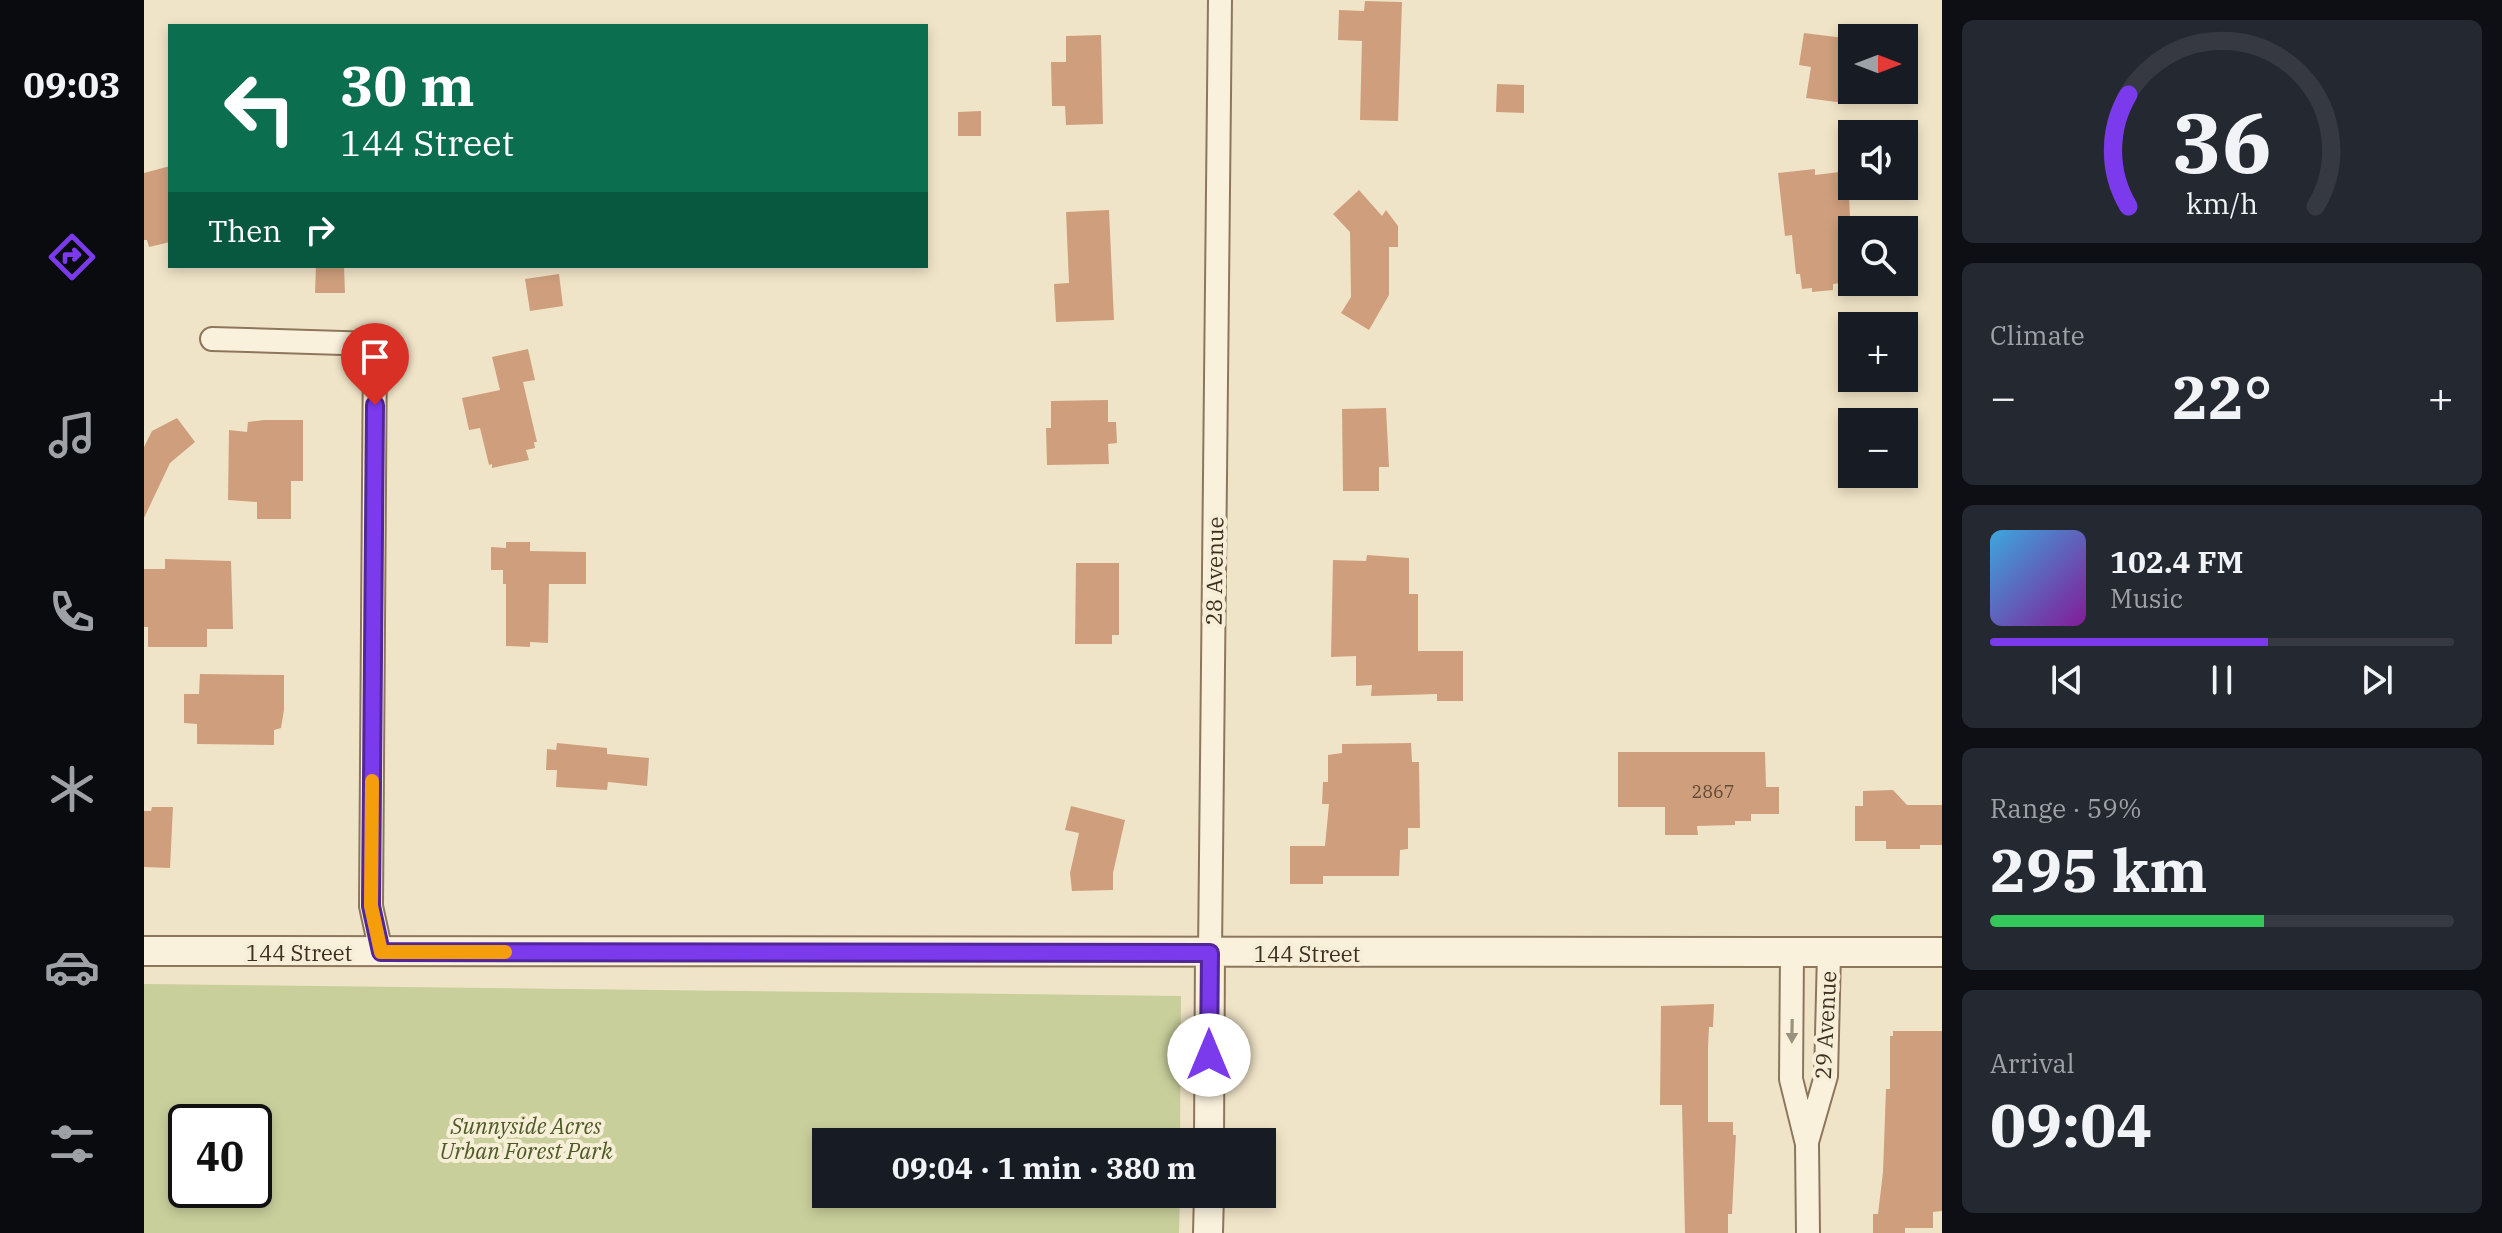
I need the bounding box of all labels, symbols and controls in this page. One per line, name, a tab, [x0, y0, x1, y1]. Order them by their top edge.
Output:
north arrow	[1838, 24, 1918, 104]
map controls	[1838, 24, 1918, 488]
text: 30 m	[340, 49, 475, 121]
icon: left	[208, 56, 312, 160]
text: 09:03	[23, 61, 121, 108]
text: 36	[2172, 88, 2272, 196]
text: 144 Street	[340, 119, 514, 166]
button: sound	[1838, 120, 1918, 200]
text: km/h	[2186, 185, 2258, 222]
icon: right	[298, 208, 342, 252]
text: Then	[208, 211, 282, 250]
button: search	[1838, 216, 1918, 296]
icon: directions	[44, 229, 100, 285]
button: +	[1838, 312, 1918, 392]
text: Climate	[1990, 318, 2085, 352]
pin	[341, 323, 409, 405]
icon: arrive	[353, 335, 397, 379]
text: 22°	[2172, 357, 2272, 436]
text: −	[1990, 368, 2016, 425]
text: +	[2428, 368, 2454, 425]
icon: music	[44, 407, 100, 463]
button: −	[1838, 408, 1918, 488]
street label: 28 Avenue	[1199, 516, 1229, 626]
text: 102.4 FM	[2110, 542, 2243, 581]
text: Music	[2110, 581, 2183, 615]
icon: phone	[44, 584, 100, 640]
icon: previous	[2045, 658, 2089, 702]
icon: pause	[2200, 658, 2244, 702]
icon: next	[2355, 658, 2399, 702]
icon: climate	[44, 761, 100, 817]
house number: 2867	[1691, 780, 1735, 803]
text: Range · 59%	[1990, 791, 2142, 825]
text: 295 km	[1990, 830, 2208, 909]
street label: 144 Street	[246, 938, 352, 967]
icon: car	[44, 939, 100, 995]
street label: 144 Street	[1254, 939, 1360, 968]
street label: 29 Avenue	[1808, 970, 1842, 1080]
position arrow	[1167, 1013, 1251, 1097]
one-way arrow	[1786, 1019, 1799, 1044]
text: Arrival	[1990, 1046, 2075, 1080]
text: 09:04	[1990, 1085, 2152, 1164]
speed limit sign: 40	[168, 1104, 272, 1208]
park label: Sunnyside Acres Urban Forest Park	[439, 1111, 613, 1165]
icon: filters	[44, 1116, 100, 1172]
text: 09:04 · 1 min · 380 m	[892, 1148, 1196, 1187]

